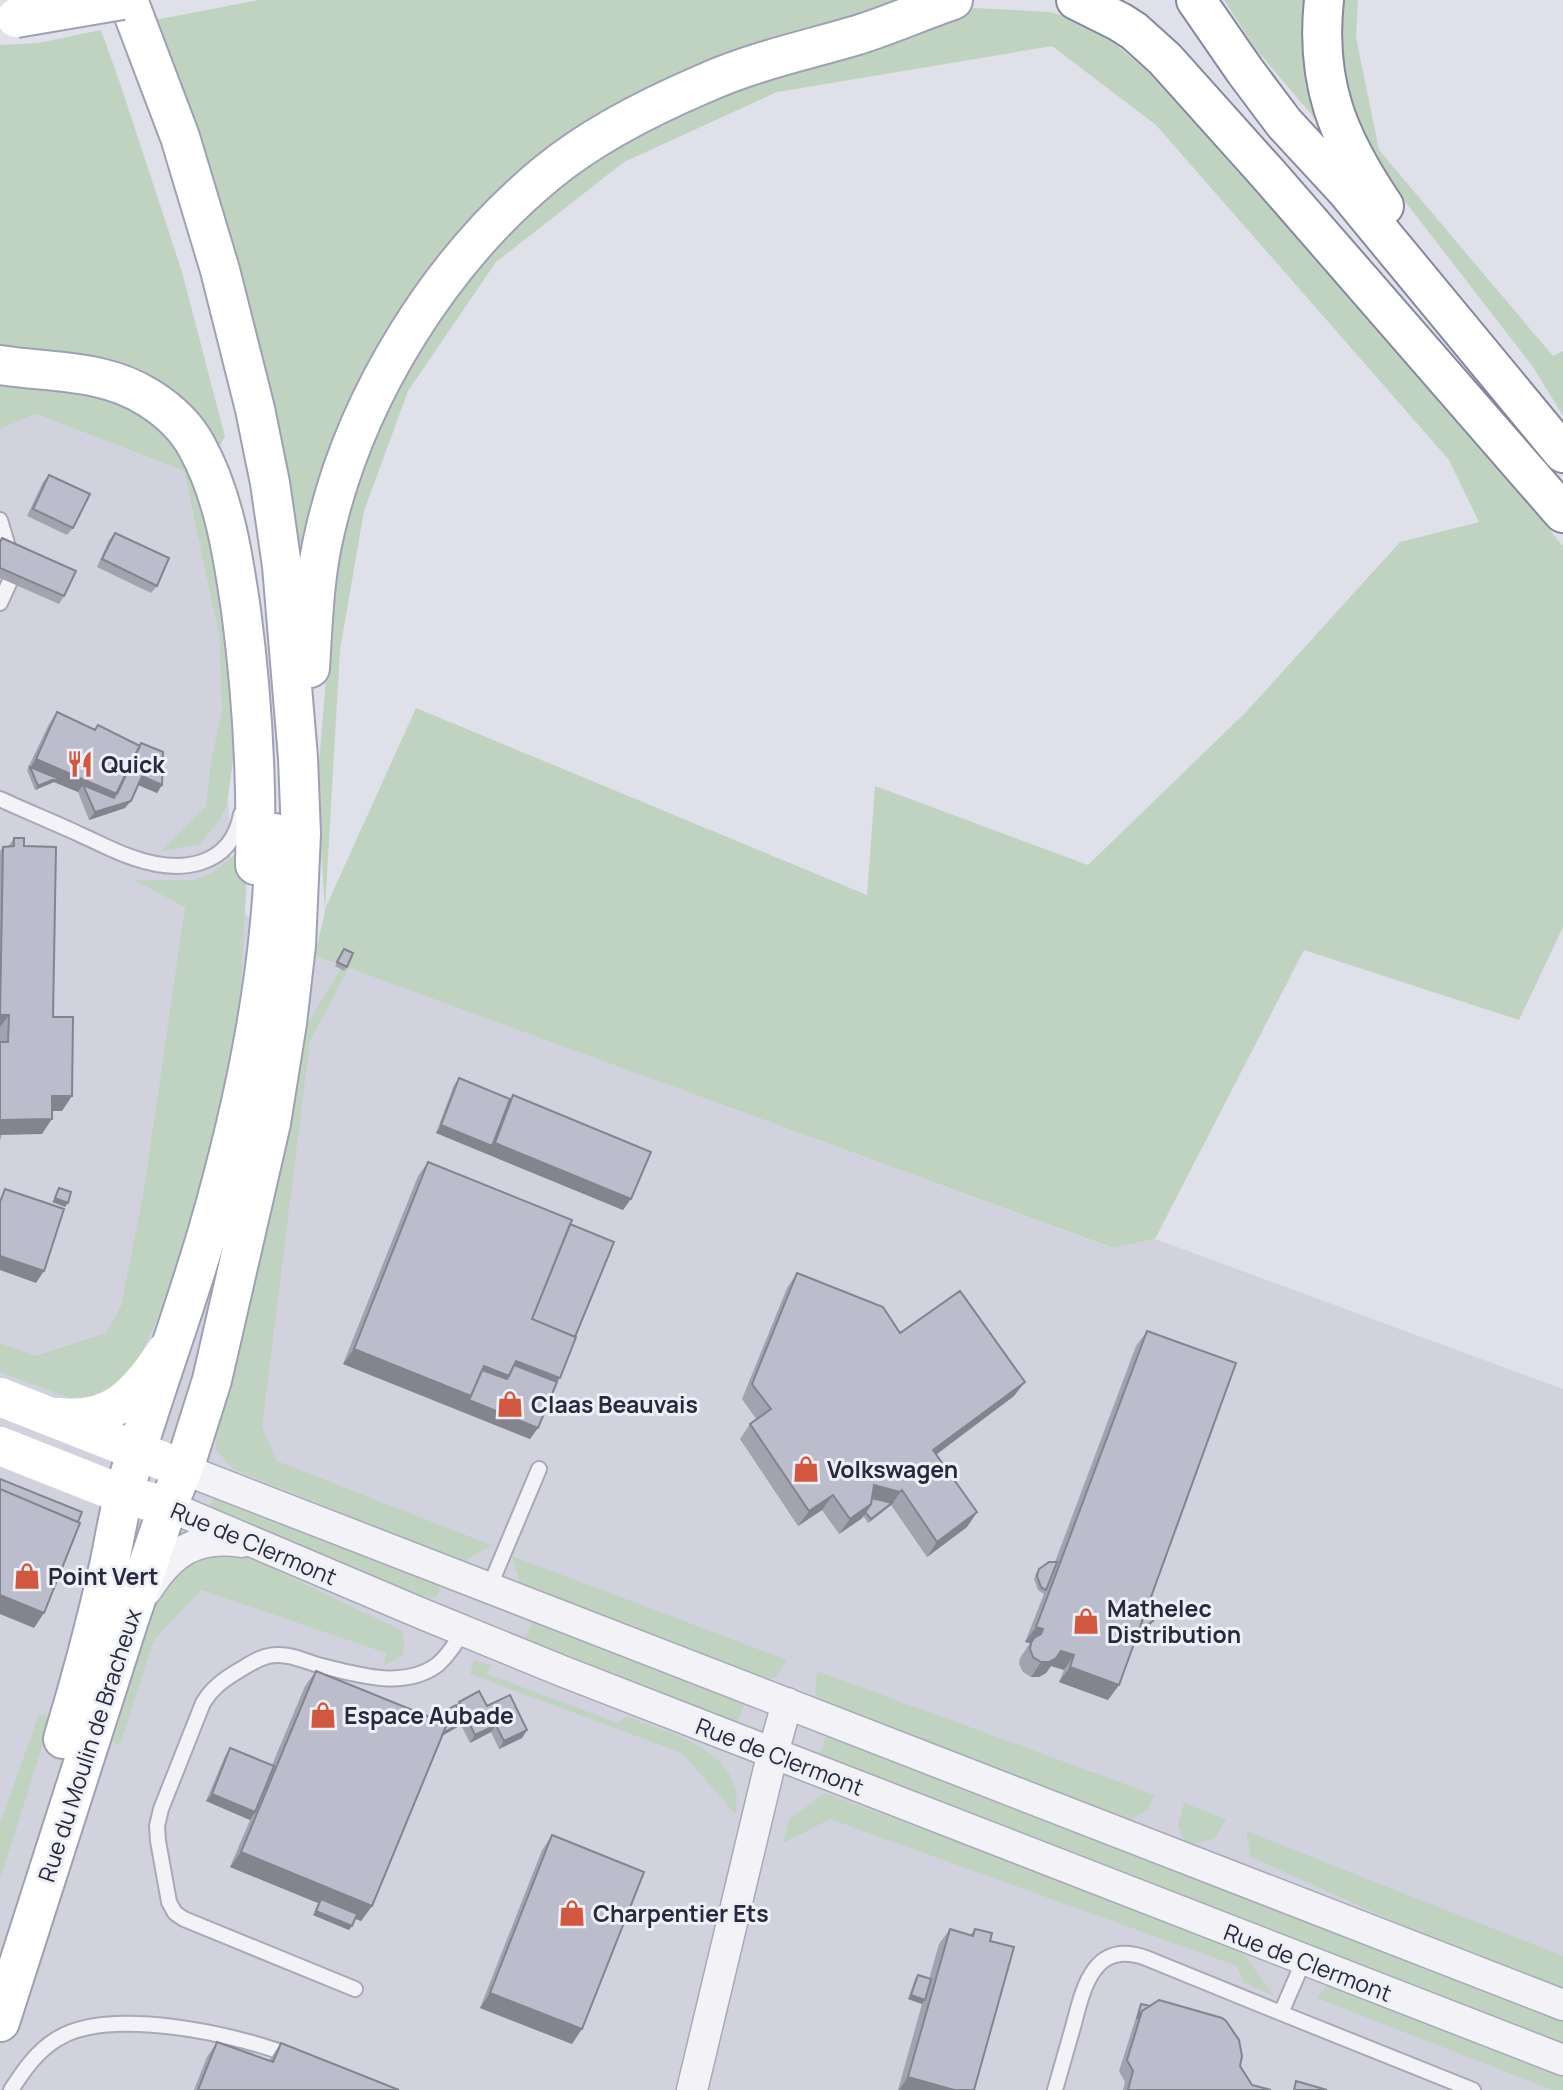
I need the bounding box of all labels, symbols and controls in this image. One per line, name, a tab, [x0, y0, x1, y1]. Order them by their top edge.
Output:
place label: Quick	[101, 748, 165, 780]
restaurant icon: Quick	[65, 749, 95, 779]
place label: Claas Beauvais	[531, 1388, 698, 1420]
shop icon: Claas Beauvais	[495, 1389, 525, 1419]
place label: Volkswagen	[827, 1453, 958, 1485]
shop icon: Volkswagen	[791, 1454, 821, 1484]
street label: Rue de Clermont	[166, 1494, 342, 1592]
place label: Point Vert	[48, 1560, 158, 1592]
shop icon: Point Vert	[12, 1561, 42, 1591]
place label: Mathelec Distribution	[1107, 1592, 1241, 1650]
street label: Rue du Moulin de Bracheux	[30, 1604, 148, 1886]
shop icon: Mathelec Distribution	[1071, 1606, 1101, 1636]
place label: Espace Aubade	[344, 1699, 514, 1731]
shop icon: Espace Aubade	[308, 1700, 338, 1730]
street label: Rue de Clermont	[691, 1709, 869, 1803]
place label: Charpentier Ets	[593, 1897, 769, 1929]
shop icon: Charpentier Ets	[557, 1898, 587, 1928]
street label: Rue de Clermont	[1219, 1915, 1397, 2009]

